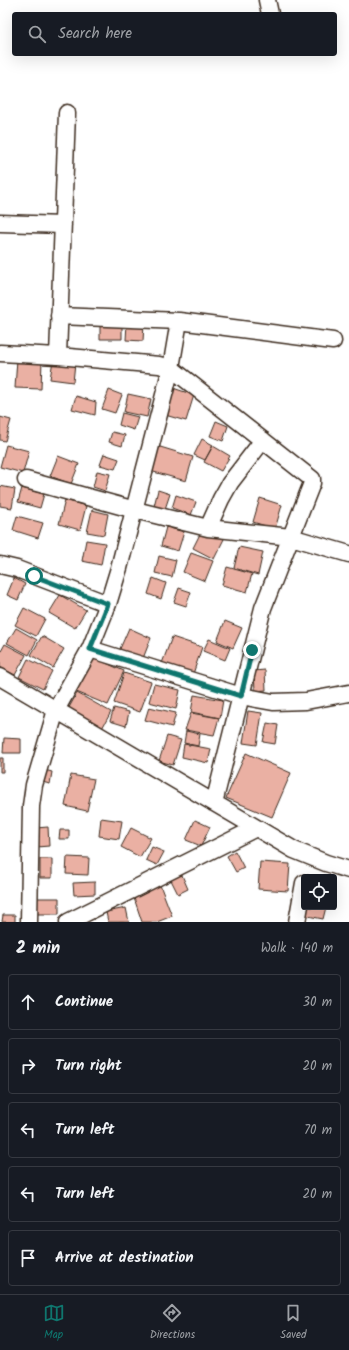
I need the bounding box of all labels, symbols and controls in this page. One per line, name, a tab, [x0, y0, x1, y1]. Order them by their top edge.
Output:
search box	[12, 12, 337, 56]
text: Search here	[58, 22, 132, 46]
icon: search	[26, 23, 48, 45]
route start	[25, 567, 43, 585]
route end	[243, 641, 261, 659]
map controls	[301, 874, 337, 910]
button: locate	[301, 874, 337, 910]
text: 2 min	[16, 935, 60, 962]
text: Walk · 140 m	[261, 938, 333, 959]
text: Continue	[55, 990, 113, 1014]
icon: ahead	[17, 991, 39, 1013]
text: 30 m	[303, 992, 332, 1013]
text: Turn right	[55, 1054, 122, 1078]
icon: right	[17, 1055, 39, 1077]
text: 20 m	[302, 1056, 332, 1077]
text: Turn left	[55, 1118, 115, 1142]
icon: left	[17, 1119, 39, 1141]
text: 70 m	[304, 1120, 332, 1141]
text: Turn left	[55, 1182, 115, 1206]
icon: left	[17, 1183, 39, 1205]
text: 20 m	[302, 1184, 332, 1205]
text: Arrive at destination	[55, 1246, 194, 1270]
icon: arrive	[17, 1247, 39, 1269]
tab: Map	[43, 1302, 65, 1344]
tab: Directions	[150, 1302, 195, 1344]
tab: Saved	[280, 1302, 306, 1344]

